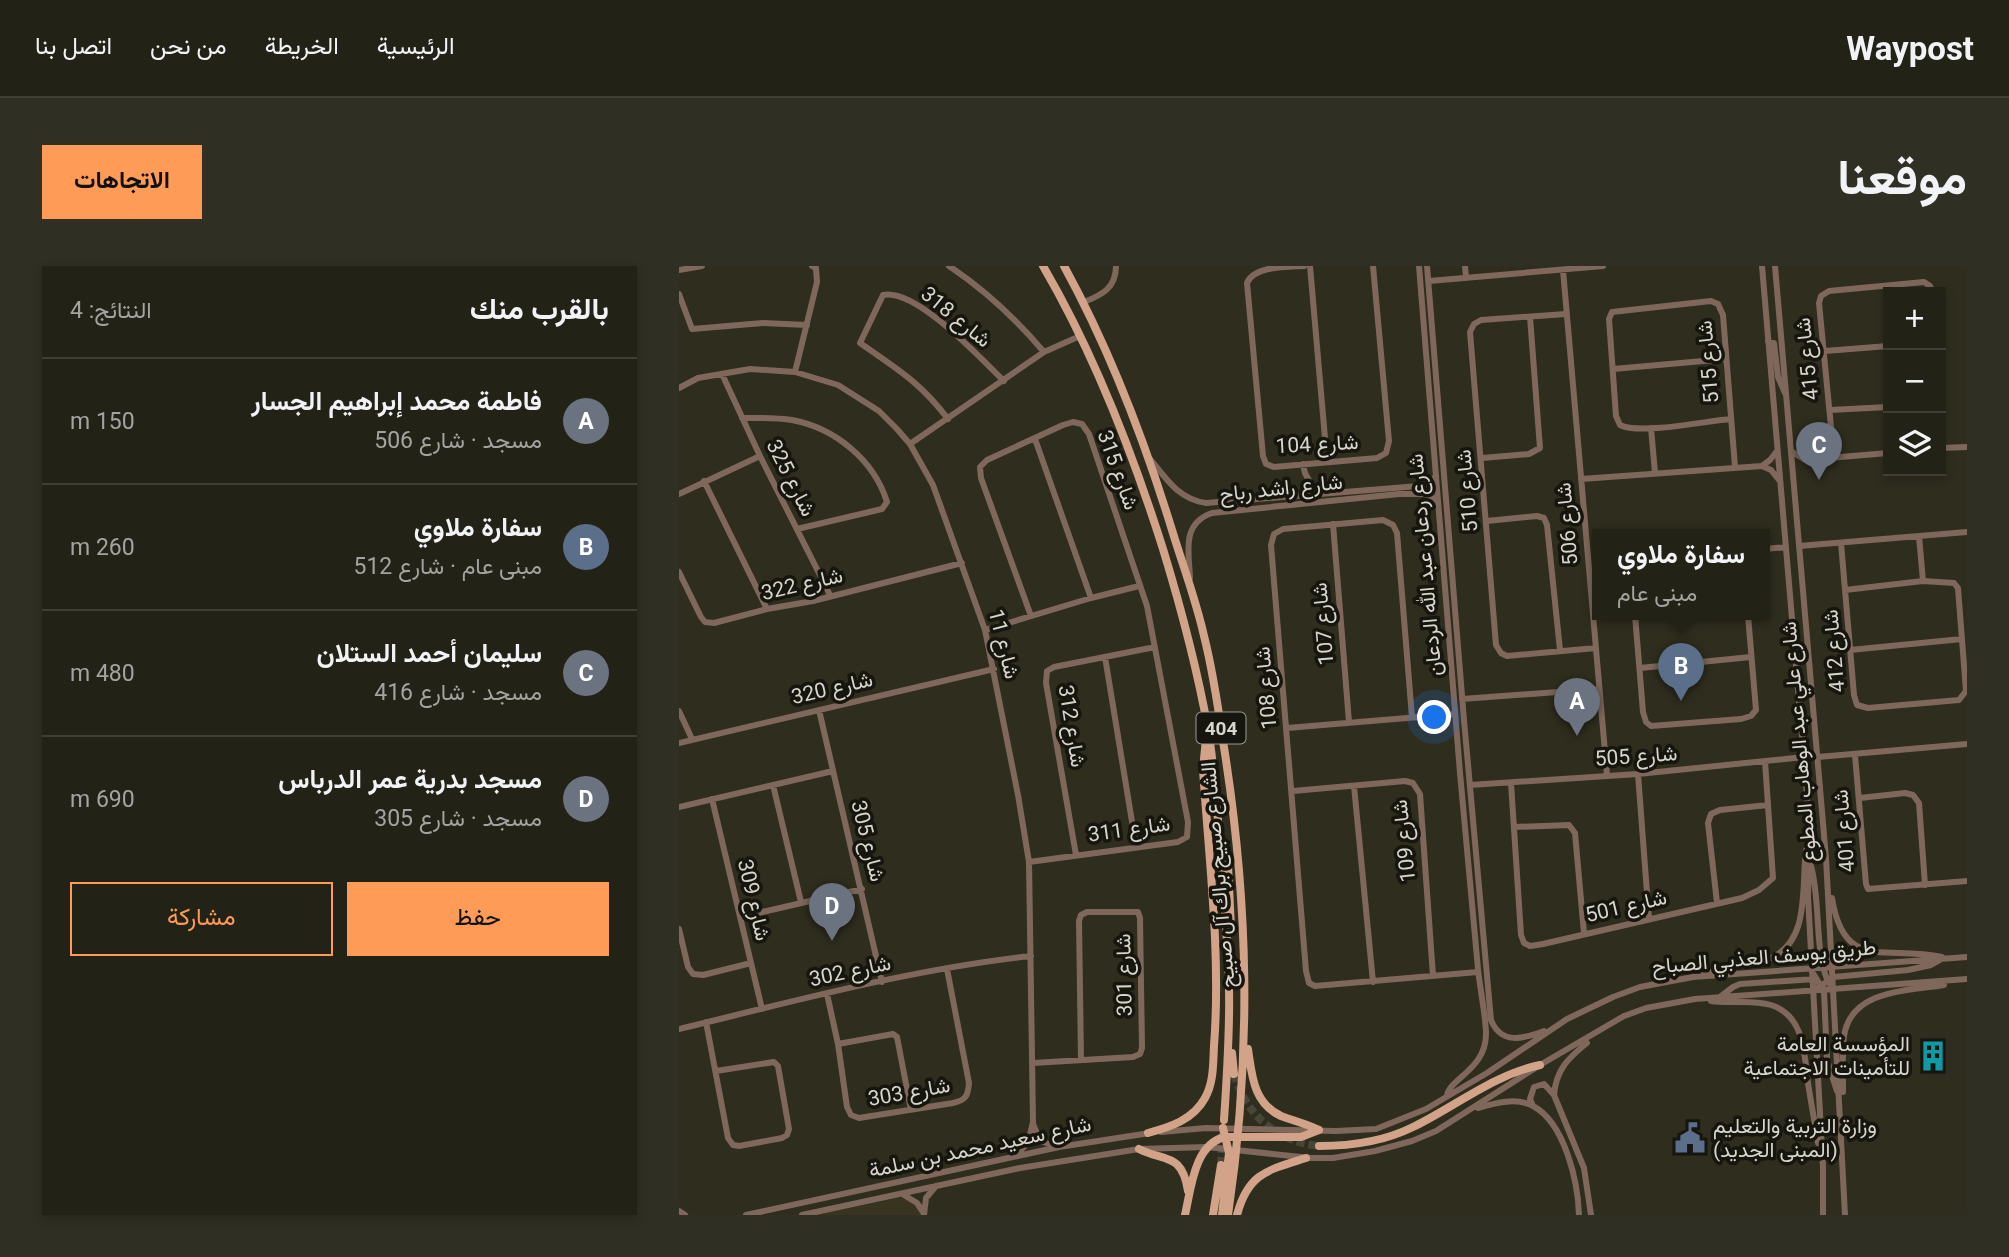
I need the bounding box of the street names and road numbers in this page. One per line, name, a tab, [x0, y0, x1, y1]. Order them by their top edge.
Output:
street label: شارع 318	[915, 282, 996, 354]
street label: شارع 415	[1791, 316, 1825, 401]
street label: شارع 515	[1692, 320, 1726, 404]
street label: شارع 315	[1091, 427, 1143, 514]
street label: شارع 104	[1275, 430, 1359, 460]
street label: شارع 325	[760, 436, 821, 521]
street label: شارع 510	[1451, 449, 1485, 533]
street label: شارع ردعان عبد الله الردعان	[1402, 453, 1449, 677]
street label: شارع راشد رباح	[1218, 470, 1344, 508]
street label: شارع 506	[1551, 482, 1585, 566]
street label: شارع 322	[759, 563, 846, 607]
street label: شارع 107	[1307, 582, 1341, 666]
street label: شارع 11	[982, 607, 1024, 682]
street label: شارع 412	[1818, 609, 1852, 693]
street label: شارع علي عبد الوهاب المطوع	[1777, 620, 1826, 864]
street label: شارع 108	[1250, 646, 1284, 730]
street label: شارع 320	[789, 667, 876, 711]
street label: شارع 312	[1052, 683, 1090, 769]
road number: 404	[1197, 712, 1245, 743]
street label: شارع 505	[1594, 741, 1678, 773]
street label: الشارع صبيح براك آل صبيح	[1196, 761, 1242, 989]
street label: شارع 401	[1828, 789, 1862, 873]
street label: شارع 305	[844, 798, 890, 885]
street label: شارع 109	[1388, 798, 1422, 883]
street label: شارع 311	[1086, 811, 1172, 849]
street label: شارع 309	[731, 857, 775, 944]
street label: شارع 501	[1583, 885, 1670, 929]
street label: شارع 301	[1111, 933, 1139, 1017]
street label: طريق يوسف العذبي الصباح	[1651, 935, 1878, 984]
street label: شارع 302	[807, 951, 893, 993]
street label: شارع 303	[866, 1073, 952, 1113]
street label: شارع سعيد محمد بن سلمة	[867, 1112, 1094, 1184]

